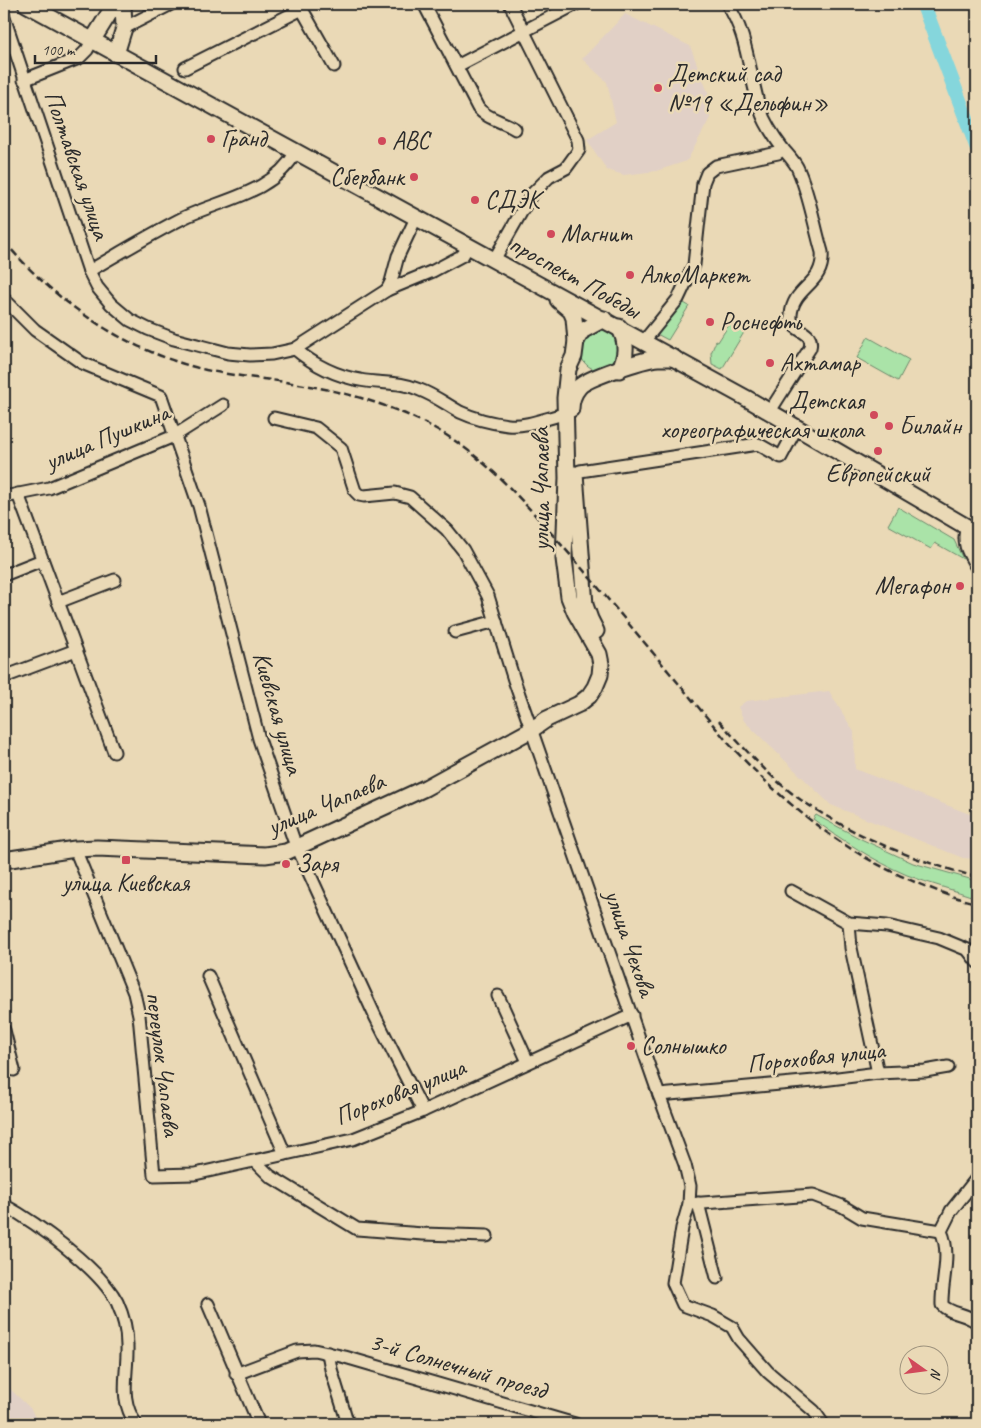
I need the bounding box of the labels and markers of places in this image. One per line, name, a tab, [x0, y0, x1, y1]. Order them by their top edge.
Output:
place label: Детский сад №19 «Дельфин»	[668, 58, 828, 119]
marker: Детский сад №19 «Дельфин»	[652, 82, 664, 94]
place label: Гранд	[221, 123, 269, 155]
place label: ABC	[392, 125, 432, 157]
marker: Гранд	[205, 133, 217, 145]
marker: ABC	[376, 135, 388, 147]
place label: Сбербанк	[330, 161, 406, 193]
marker: Сбербанк	[408, 171, 420, 183]
place label: СДЭК	[485, 184, 544, 216]
marker: СДЭК	[469, 194, 481, 206]
place label: Магнит	[561, 218, 633, 250]
marker: Магнит	[545, 228, 557, 240]
place label: АлкоМаркет	[640, 259, 751, 291]
marker: АлкоМаркет	[624, 269, 636, 281]
place label: Роснефть	[720, 306, 803, 338]
marker: Роснефть	[704, 316, 716, 328]
place label: Ахтамар	[780, 347, 862, 379]
marker: Ахтамар	[764, 357, 776, 369]
place label: Детская хореографическая школа	[661, 385, 866, 446]
marker: Детская хореографическая школа	[868, 409, 880, 421]
place label: Билайн	[899, 410, 963, 442]
marker: Билайн	[883, 420, 895, 432]
marker: Европейский	[872, 445, 884, 457]
place label: Европейский	[826, 458, 932, 490]
place label: Мегафон	[875, 570, 952, 602]
marker: Мегафон	[954, 580, 966, 592]
place label: Заря	[296, 848, 340, 880]
marker: улица Киевская	[120, 854, 132, 866]
marker: Заря	[280, 858, 292, 870]
place label: улица Киевская	[60, 867, 191, 899]
place label: Солнышко	[641, 1030, 727, 1062]
marker: Солнышко	[625, 1040, 637, 1052]

